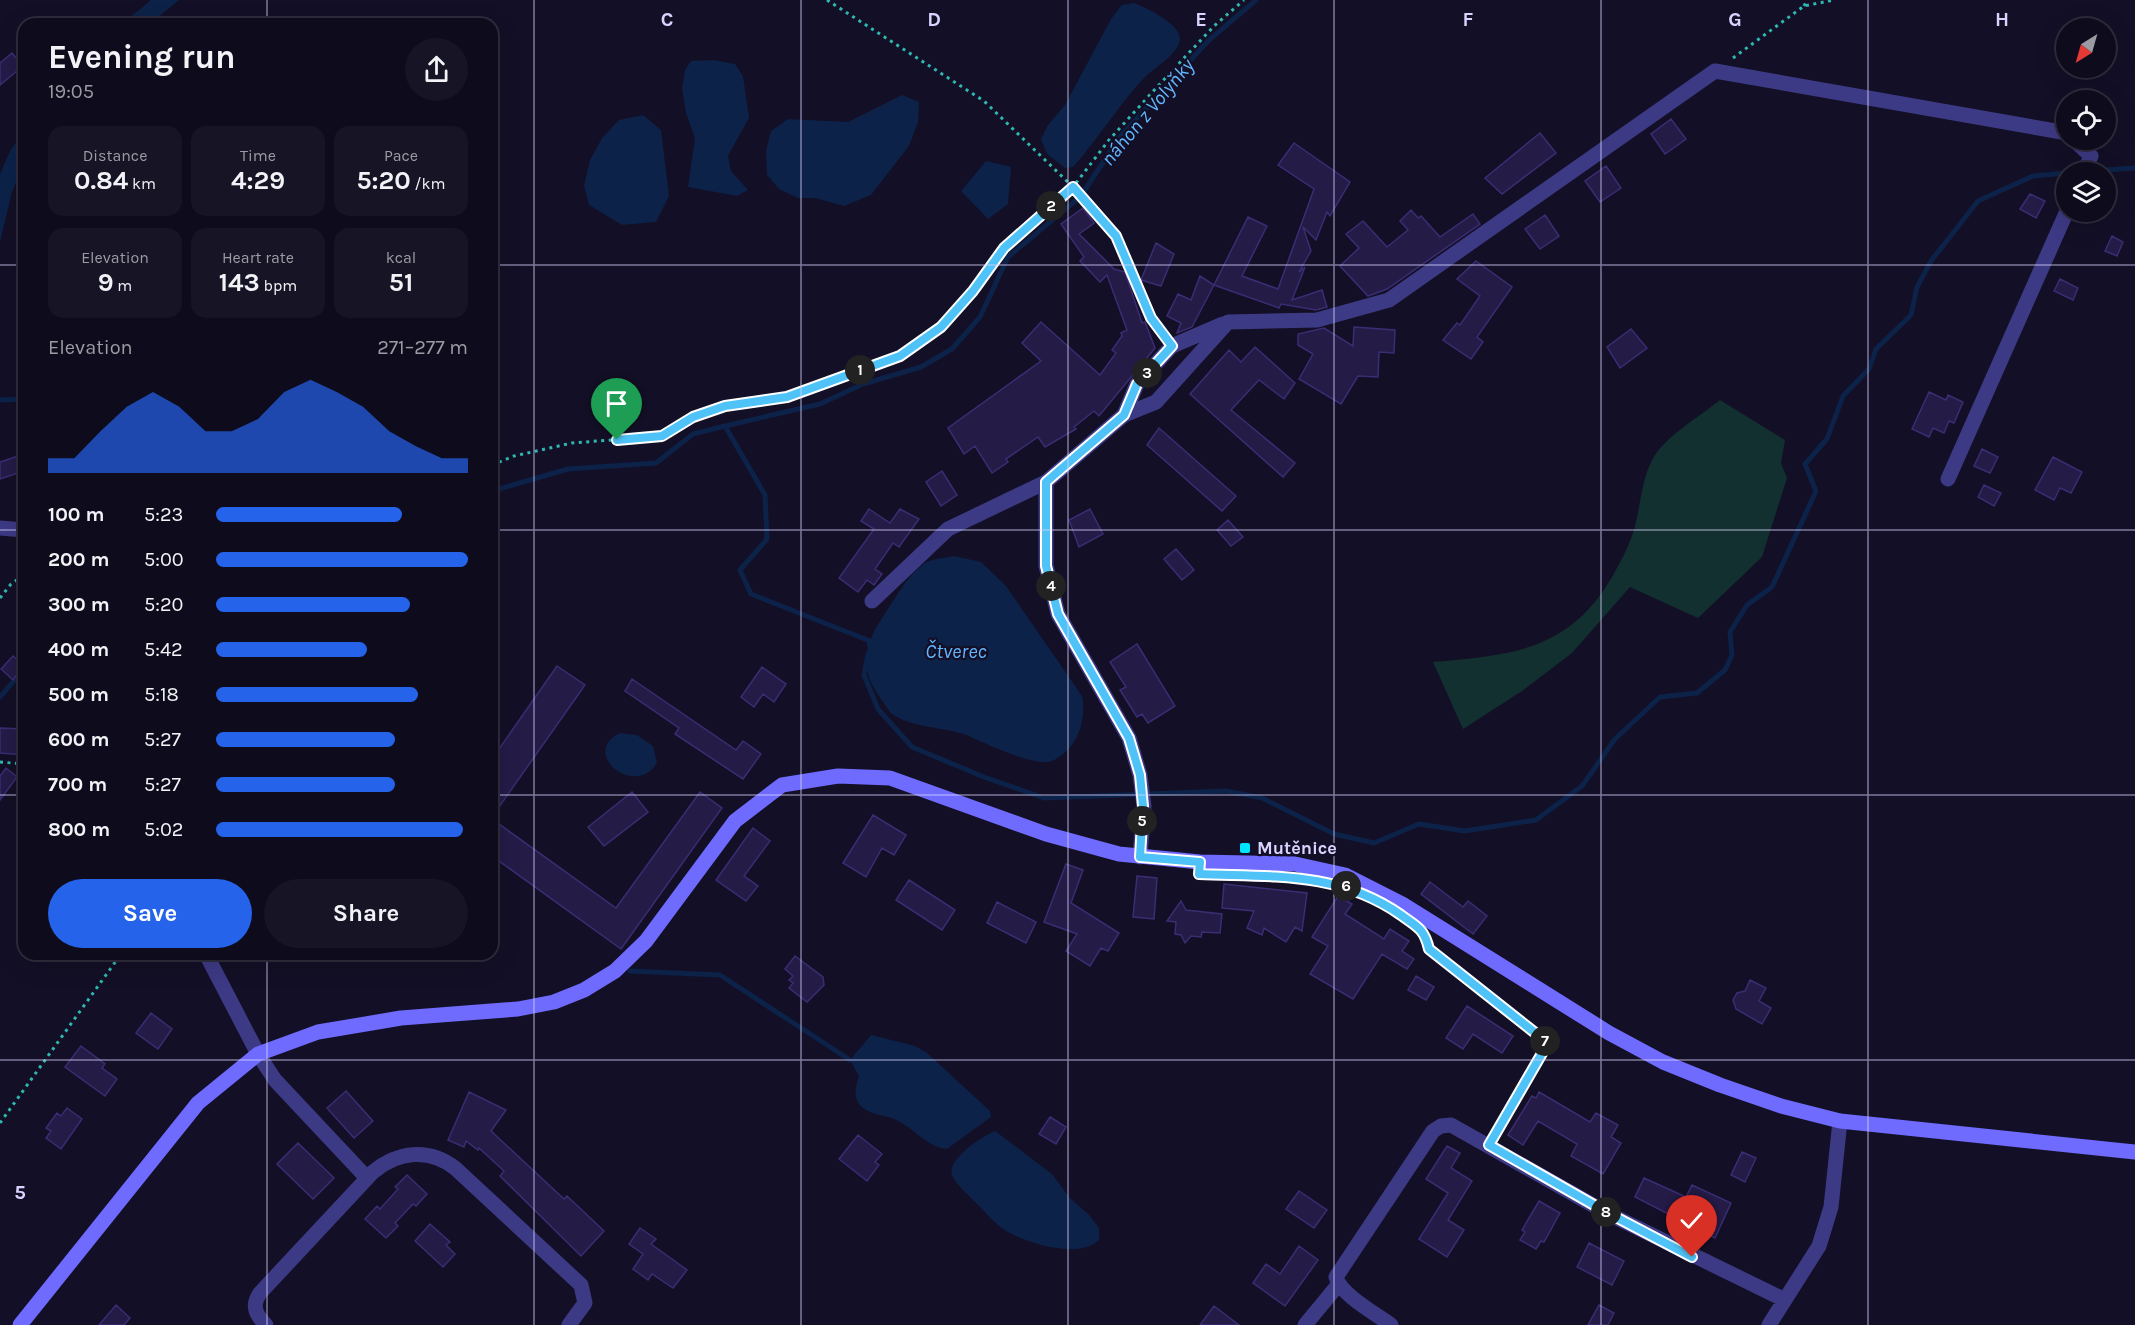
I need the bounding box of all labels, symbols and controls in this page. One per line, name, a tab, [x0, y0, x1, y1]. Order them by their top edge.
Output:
text: C	[661, 8, 673, 31]
text: D	[927, 8, 941, 31]
text: E	[1195, 8, 1207, 31]
text: F	[1463, 8, 1474, 31]
text: G	[1728, 8, 1742, 31]
text: H	[1995, 8, 2009, 31]
north arrow	[2056, 18, 2116, 78]
map controls	[2056, 18, 2116, 222]
text: Evening run	[48, 38, 236, 76]
button: share	[405, 38, 468, 101]
water label: náhon z Volyňky	[1096, 53, 1199, 170]
text: 19:05	[48, 80, 94, 103]
button: locate	[2056, 90, 2116, 150]
text: Distance	[83, 146, 147, 165]
text: Time	[240, 146, 276, 165]
text: Pace	[384, 146, 418, 165]
button: layers	[2056, 162, 2116, 222]
text: 0.84	[74, 165, 128, 196]
text: 4:29	[231, 165, 285, 196]
text: 5:20	[356, 165, 411, 196]
text: km	[128, 174, 156, 193]
text: /km	[411, 174, 446, 193]
pin: 2	[1036, 191, 1066, 221]
text: 2	[1046, 196, 1056, 215]
text: Elevation	[81, 248, 149, 267]
text: Heart rate	[222, 248, 294, 267]
text: kcal	[386, 248, 416, 267]
text: 9	[98, 267, 114, 298]
text: 143	[219, 267, 260, 298]
text: 51	[389, 267, 413, 298]
text: m	[114, 276, 132, 295]
text: bpm	[260, 276, 297, 295]
text: Elevation	[48, 336, 133, 359]
text: 271–277 m	[377, 336, 468, 359]
pin: 1	[845, 355, 875, 385]
pin: 3	[1132, 358, 1162, 388]
text: 1	[857, 360, 863, 379]
text: 3	[1142, 363, 1152, 382]
pin	[591, 378, 642, 440]
icon: arrive	[600, 387, 633, 420]
text: 100 m	[48, 503, 104, 526]
text: 5:23	[144, 503, 183, 526]
text: 200 m	[48, 548, 109, 571]
text: 5:00	[144, 548, 184, 571]
pin: 4	[1036, 571, 1066, 601]
text: 4	[1046, 576, 1056, 595]
text: 300 m	[48, 593, 110, 616]
text: 5:20	[144, 593, 183, 616]
text: 400 m	[48, 638, 109, 661]
text: 5:42	[144, 638, 183, 661]
water label: Čtverec	[925, 639, 987, 663]
text: 500 m	[48, 683, 109, 706]
text: 5:18	[144, 683, 179, 706]
text: 600 m	[48, 728, 109, 751]
text: 5:27	[144, 728, 181, 751]
text: 700 m	[48, 773, 107, 796]
text: 5:27	[144, 773, 181, 796]
pin: 5	[1127, 806, 1157, 836]
text: 5	[1137, 811, 1147, 830]
text: 800 m	[48, 818, 110, 841]
text: 5:02	[144, 818, 183, 841]
place label: Mutěnice	[1257, 837, 1337, 859]
marker: Mutěnice	[1238, 841, 1252, 855]
pin: 6	[1331, 871, 1361, 901]
text: 6	[1341, 876, 1351, 895]
button: Save	[48, 879, 252, 948]
button: Share	[264, 879, 468, 948]
pin: 7	[1530, 1026, 1560, 1056]
text: 7	[1541, 1031, 1549, 1050]
text: 5	[14, 1181, 26, 1204]
pin	[1666, 1195, 1717, 1257]
pin: 8	[1591, 1197, 1621, 1227]
text: 8	[1601, 1202, 1611, 1221]
icon: check	[1675, 1204, 1708, 1237]

